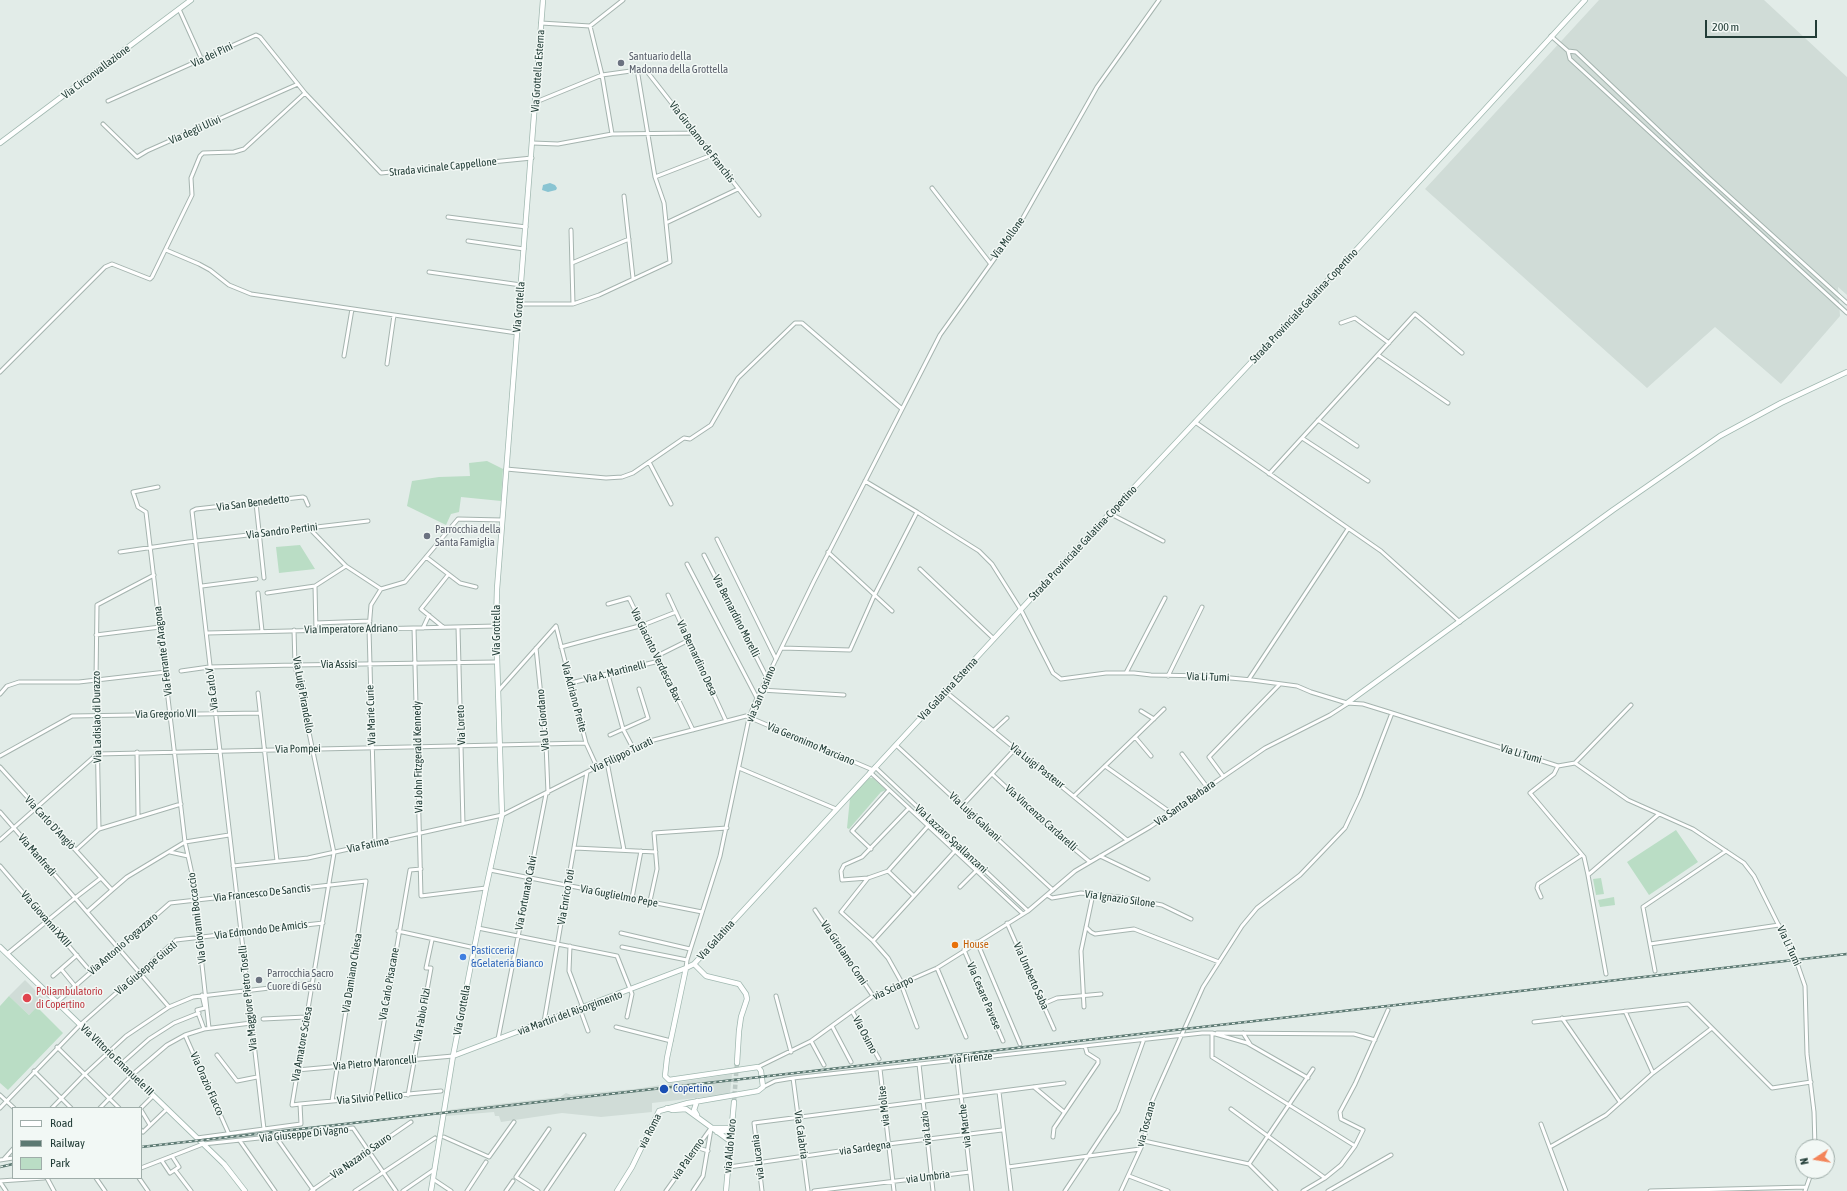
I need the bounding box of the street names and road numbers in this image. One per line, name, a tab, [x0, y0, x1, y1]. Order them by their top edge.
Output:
street label: Via Grottella Esterna	[529, 29, 547, 113]
street label: Via dei Pini	[189, 40, 235, 70]
street label: Via Circonvallazione	[59, 42, 133, 102]
street label: Via Girolamo de Franchis	[666, 99, 738, 185]
street label: Via degli Ulivi	[167, 113, 223, 147]
street label: Strada vicinale Cappellone	[389, 155, 497, 179]
street label: Via Mollone	[988, 215, 1028, 261]
street label: Strada Provinciale Galatina-Copertino	[1247, 246, 1361, 366]
street label: Via Grottella	[510, 281, 528, 333]
street label: Strada Provinciale Galatina-Copertino	[1026, 483, 1140, 603]
street label: Via San Benedetto	[216, 492, 290, 514]
street label: Via Sandro Pertini	[246, 520, 318, 542]
street label: Via Bernardino Morelli	[710, 573, 762, 659]
street label: Via Ferrante d'Aragona	[151, 605, 175, 697]
street label: Via Grottella	[490, 605, 504, 655]
street label: Via Giacinto Verdesca Bax	[628, 606, 684, 704]
street label: Via Bernardino Desa	[674, 618, 720, 698]
street label: Via Imperatore Adriano	[304, 622, 398, 636]
street label: Via Galatina Esterna	[915, 655, 981, 723]
street label: Via Luigi Pirandello	[290, 656, 316, 734]
street label: Via Assisi	[321, 658, 357, 672]
street label: Via A. Martinelli	[583, 658, 647, 686]
street label: Via Adriano Preite	[558, 660, 590, 734]
street label: via San Cosimo	[743, 664, 779, 724]
street label: Via Carlo V	[203, 667, 221, 711]
street label: Via Li Tumi	[1186, 670, 1230, 684]
street label: Via Ladislao di Durazzo	[90, 671, 104, 763]
street label: Via Marie Curie	[363, 685, 379, 745]
street label: Via U. Giordano	[534, 689, 552, 751]
street label: Via John Fitzgerald Kennedy	[410, 701, 426, 813]
street label: Via Loreto	[454, 705, 468, 745]
street label: Via Gregorio VII	[135, 707, 197, 721]
street label: Via Geronimo Marciano	[765, 720, 857, 768]
street label: Via Filippo Turati	[589, 734, 655, 776]
street label: Via Luigi Pasteur	[1007, 740, 1067, 792]
street label: Via Li Tumi	[1499, 741, 1543, 767]
street label: Via Pompei	[275, 742, 321, 756]
street label: Via Santa Barbara	[1152, 777, 1218, 829]
street label: Via Vincenzo Cardarelli	[1002, 782, 1080, 854]
street label: Via Luigi Galvani	[946, 789, 1004, 845]
street label: Via Carlo D'Angiò	[22, 793, 78, 853]
street label: Via Lazzaro Spallanzani	[912, 802, 990, 876]
street label: Via Manfredi	[15, 831, 59, 879]
street label: Via Fatima	[346, 834, 390, 856]
street label: Via Fortunato Calvi	[512, 855, 540, 931]
street label: Via Enrico Toti	[555, 868, 577, 926]
street label: Via Giovanni Boccaccio	[185, 872, 209, 964]
street label: Via Francesco De Sanctis	[213, 881, 311, 905]
street label: Via Guglielmo Pepe	[579, 882, 659, 910]
street label: Via Giovanni XXIII	[18, 888, 74, 950]
street label: Via Ignazio Silone	[1084, 888, 1156, 910]
street label: Via Antonio Fogazzaro	[85, 910, 161, 978]
street label: Via Galatina	[694, 917, 738, 963]
street label: Via Edmondo De Amicis	[214, 918, 308, 942]
street label: Via Girolamo Comi	[818, 918, 870, 988]
street label: Via Li Tumi	[1774, 924, 1804, 968]
street label: Via Damiano Chiesa	[339, 932, 365, 1014]
street label: Via Giuseppe Giusti	[112, 938, 180, 998]
street label: Via Umberto Saba	[1010, 940, 1052, 1012]
street label: Via Maggiore Pietro Toselli	[236, 945, 260, 1051]
street label: Via Carlo Pisacane	[376, 947, 402, 1021]
street label: Via Cesare Pavese	[964, 960, 1004, 1032]
street label: via Sciarpo	[870, 973, 916, 1003]
street label: Via Grottella	[451, 984, 473, 1036]
street label: Via Fabio Filzi	[411, 987, 433, 1043]
street label: via Martiri del Risorgimento	[516, 988, 624, 1038]
street label: Via Amatore Sciesa	[289, 1005, 315, 1083]
street label: Via Osimo	[850, 1014, 880, 1056]
street label: Via Vittorio Emanuele III	[77, 1021, 157, 1099]
street label: via Firenze	[949, 1049, 993, 1067]
street label: Via Orazio Flacco	[187, 1050, 227, 1118]
street label: Via Pietro Maroncelli	[333, 1053, 417, 1073]
street label: via Molise	[875, 1085, 893, 1127]
street label: Via Silvio Pellico	[336, 1089, 404, 1107]
street label: via Toscana	[1134, 1100, 1158, 1148]
street label: via Marche	[956, 1103, 974, 1149]
street label: Via Calabria	[791, 1110, 811, 1160]
street label: via Lazio	[918, 1110, 934, 1146]
street label: via Roma	[636, 1111, 664, 1151]
street label: via Aldo Moro	[721, 1118, 739, 1174]
street label: Via Giuseppe Di Vagno	[259, 1123, 349, 1145]
street label: Via Nazario Sauro	[328, 1130, 394, 1182]
street label: via Lucania	[749, 1134, 767, 1180]
street label: via Palermo	[669, 1136, 707, 1182]
street label: via Sardegna	[838, 1138, 892, 1158]
street label: via Umbria	[905, 1168, 951, 1186]

